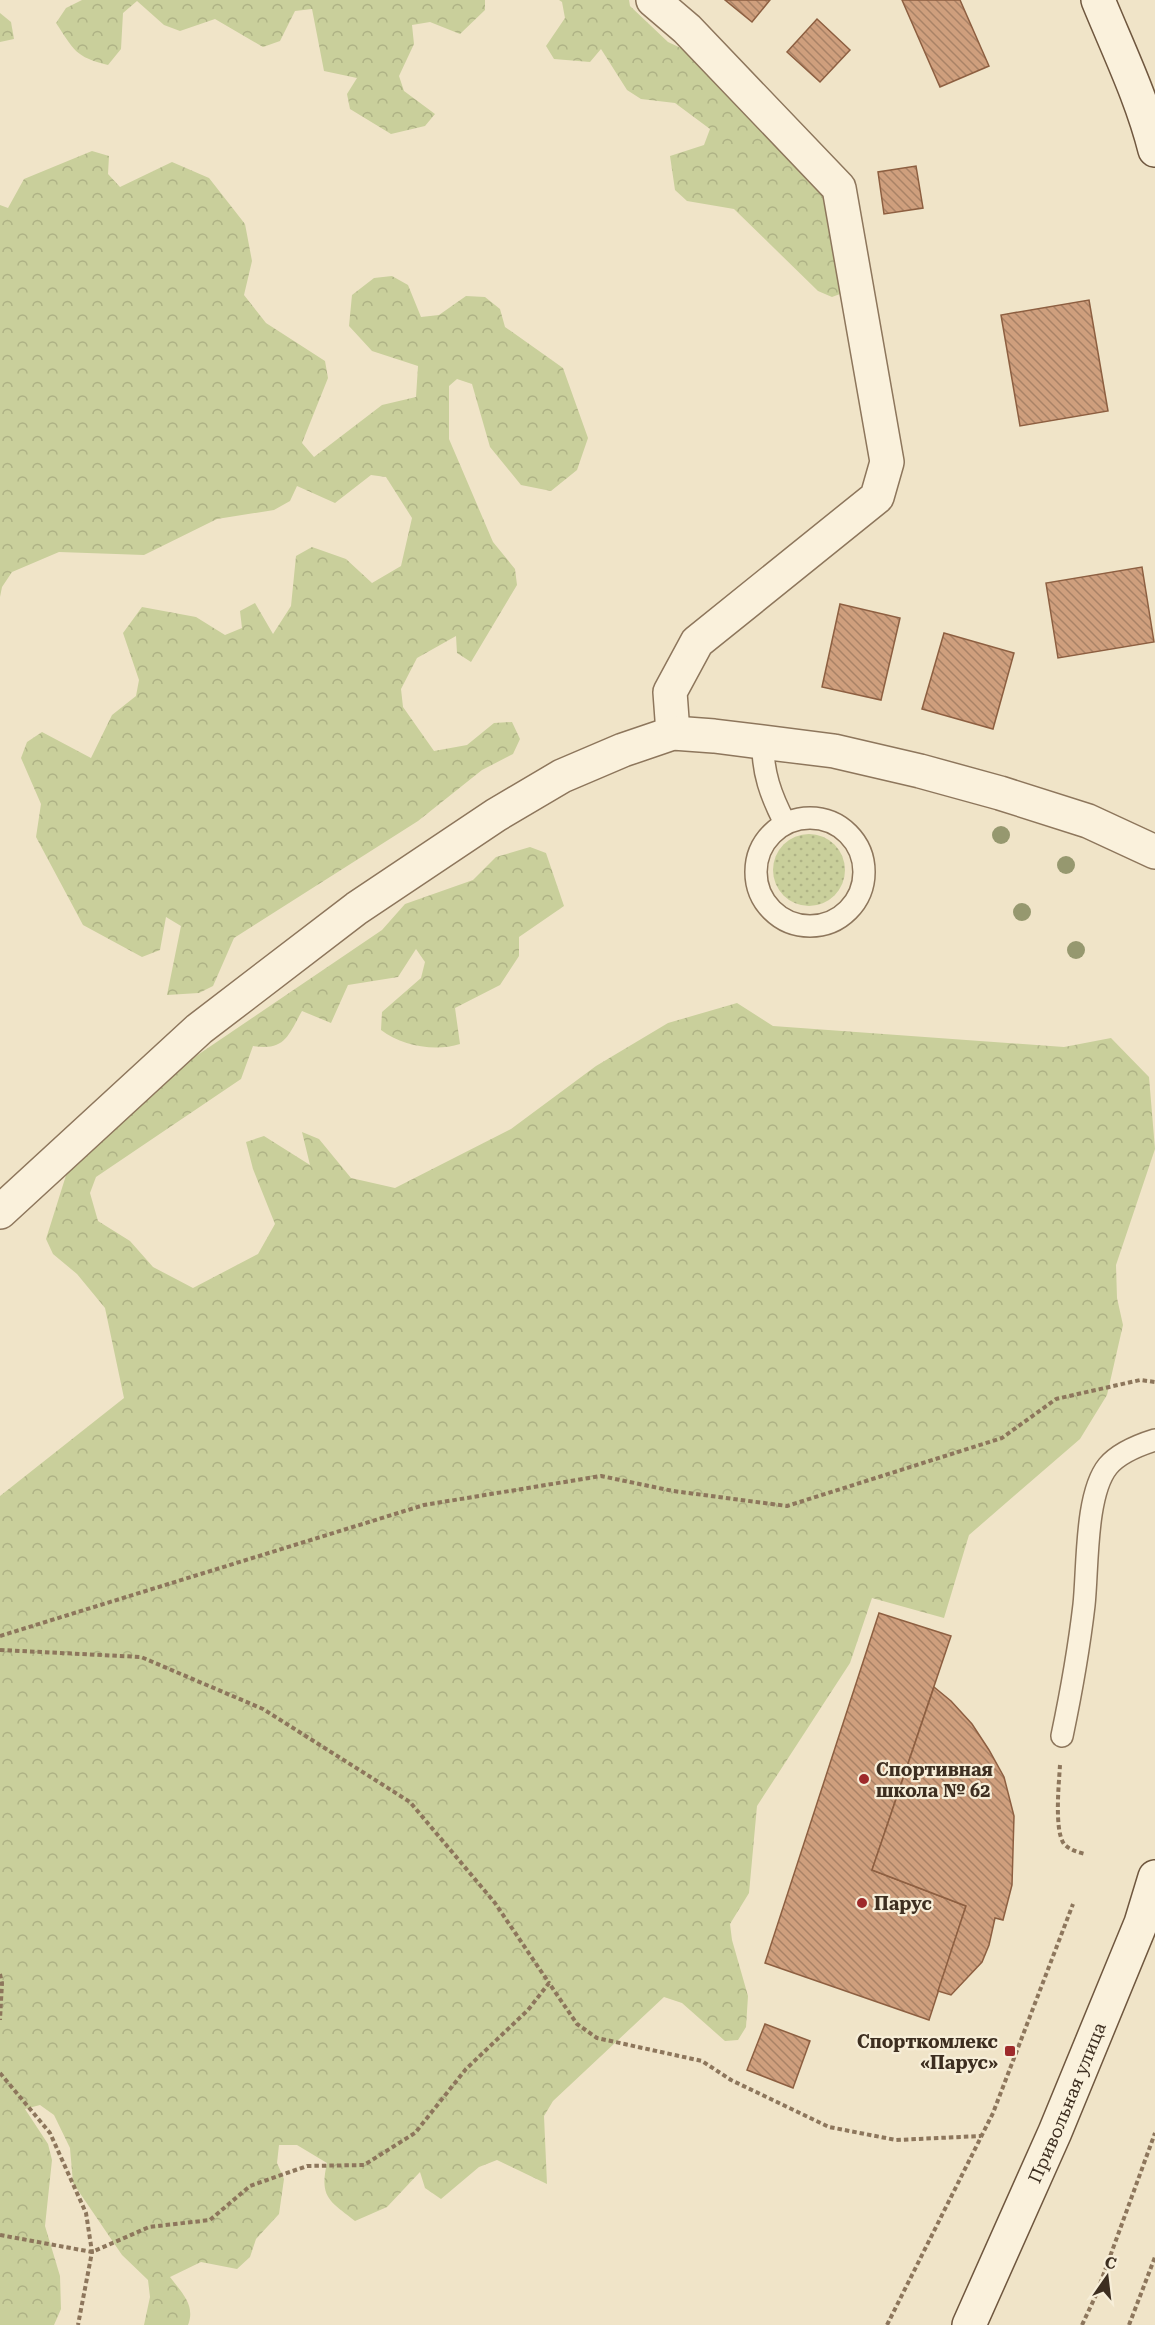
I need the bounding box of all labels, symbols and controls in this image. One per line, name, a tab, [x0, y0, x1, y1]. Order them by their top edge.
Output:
place label: Спортивная школа № 62	[876, 1759, 993, 1801]
marker: Спортивная школа № 62	[857, 1772, 871, 1786]
place label: Парус	[874, 1893, 932, 1914]
marker: Парус	[855, 1896, 869, 1910]
street label: Привольная улица	[1023, 2019, 1110, 2186]
place label: Спорткомлекс «Парус»	[857, 2031, 998, 2073]
marker: Спорткомлекс «Парус»	[1003, 2044, 1017, 2058]
north arrow	[1077, 2247, 1137, 2307]
text: С	[1103, 2252, 1118, 2274]

